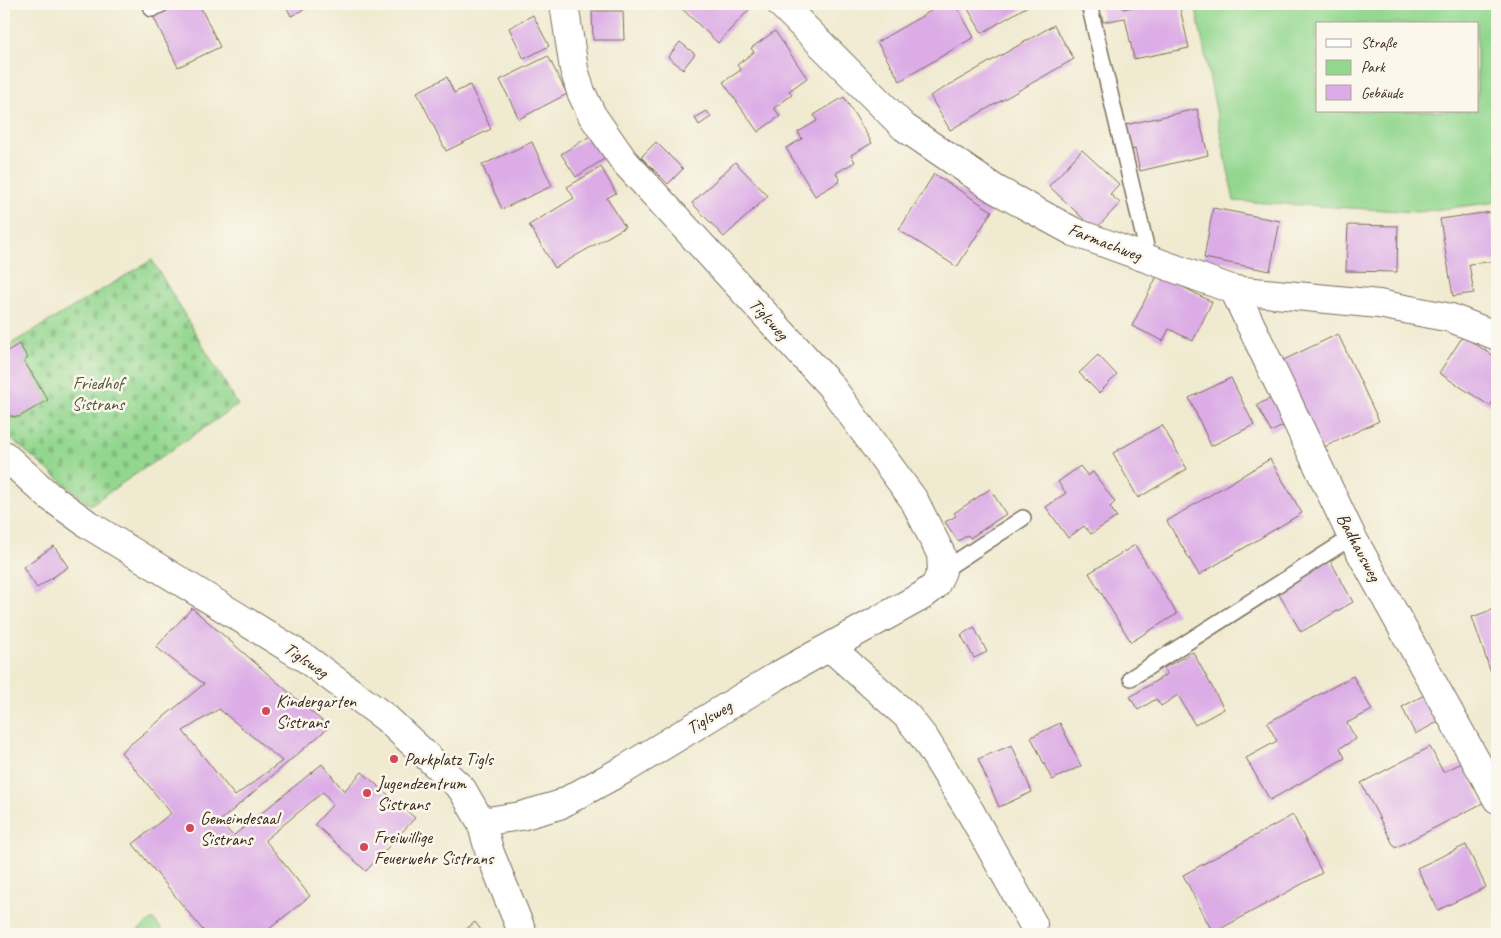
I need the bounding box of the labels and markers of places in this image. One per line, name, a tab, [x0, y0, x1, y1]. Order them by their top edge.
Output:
place label: Kindergarten Sistrans	[276, 690, 357, 733]
marker: Kindergarten Sistrans	[260, 705, 272, 717]
place label: Parkplatz Tigls	[404, 748, 495, 770]
marker: Parkplatz Tigls	[388, 753, 400, 765]
place label: Jugendzentrum Sistrans	[376, 772, 467, 815]
marker: Jugendzentrum Sistrans	[361, 787, 373, 799]
place label: Gemeindesaal Sistrans	[200, 807, 282, 850]
marker: Gemeindesaal Sistrans	[184, 822, 196, 834]
place label: Freiwillige Feuerwehr Sistrans	[374, 826, 495, 869]
marker: Freiwillige Feuerwehr Sistrans	[358, 841, 370, 853]

